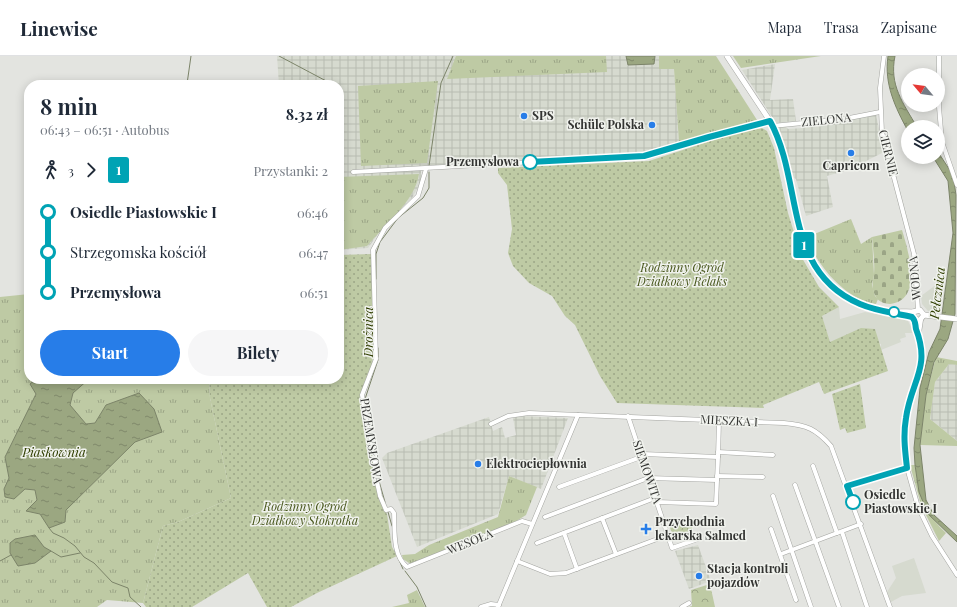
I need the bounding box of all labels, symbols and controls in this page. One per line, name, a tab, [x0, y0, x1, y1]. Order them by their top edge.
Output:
text: Linewise	[20, 15, 98, 41]
text: Mapa	[767, 18, 802, 37]
text: Trasa	[824, 18, 859, 37]
text: Zapisane	[881, 18, 937, 37]
north arrow	[901, 68, 945, 112]
map controls	[901, 68, 945, 164]
text: 8 min	[40, 91, 98, 121]
text: 8.32 zł	[286, 104, 328, 124]
place label: SPS	[532, 107, 554, 123]
street label: ZIELONA	[800, 108, 852, 130]
marker: SPS	[519, 111, 529, 121]
place label: Schüle Polska	[567, 116, 645, 132]
marker: Schüle Polska	[647, 120, 657, 130]
button: layers	[901, 120, 945, 164]
text: 06:43 – 06:51 · Autobus	[40, 121, 169, 138]
street label: CIERNIE	[875, 128, 902, 178]
marker: Capricorn	[846, 148, 856, 158]
place label: Przemysłowa	[446, 153, 520, 169]
marker: Przemysłowa	[522, 154, 538, 170]
place label: Capricorn	[823, 157, 880, 173]
icon: walk	[40, 159, 62, 181]
icon: forward	[80, 159, 102, 181]
text: 1	[116, 160, 121, 179]
text: 3	[68, 162, 74, 179]
text: Przystanki: 2	[253, 162, 328, 179]
text: Osiedle Piastowskie I	[70, 202, 217, 222]
text: 06:46	[297, 204, 328, 221]
line badge: 1	[791, 232, 817, 258]
text: 1	[801, 235, 807, 254]
text: Strzegomska kościół	[70, 242, 206, 262]
text: 06:47	[298, 244, 328, 261]
street label: WODNA	[904, 255, 924, 302]
park label: Rodzinny Ogród Działkowy Relaks	[636, 259, 728, 289]
water label: Pełcznica	[925, 266, 948, 321]
text: Przemysłowa	[70, 282, 161, 302]
text: 06:51	[300, 284, 328, 301]
water label: Drożnica	[359, 306, 376, 358]
unlabelled marker	[888, 306, 900, 318]
button: Start	[40, 330, 180, 376]
button: Bilety	[188, 330, 328, 376]
street label: PRZEMYSŁOWA	[357, 397, 387, 485]
street label: MIESZKA I	[700, 410, 758, 430]
street label: SIEMOWITA	[630, 438, 666, 506]
water label: Piaskownia	[21, 443, 86, 460]
place label: Elektrociepłownia	[486, 455, 588, 471]
marker: Elektrociepłownia	[473, 459, 483, 469]
place label: Osiedle Piastowskie I	[864, 486, 938, 516]
marker: Osiedle Piastowskie I	[845, 494, 861, 510]
park label: Rodzinny Ogród Działkowy Stokrotka	[251, 498, 358, 528]
place label: Przychodnia lekarska Salmed	[655, 513, 746, 543]
marker: Przychodnia lekarska Salmed	[640, 523, 652, 535]
street label: WESOŁA	[443, 524, 495, 558]
place label: Stacja kontroli pojazdów	[707, 560, 789, 590]
marker: Stacja kontroli pojazdów	[694, 571, 704, 581]

